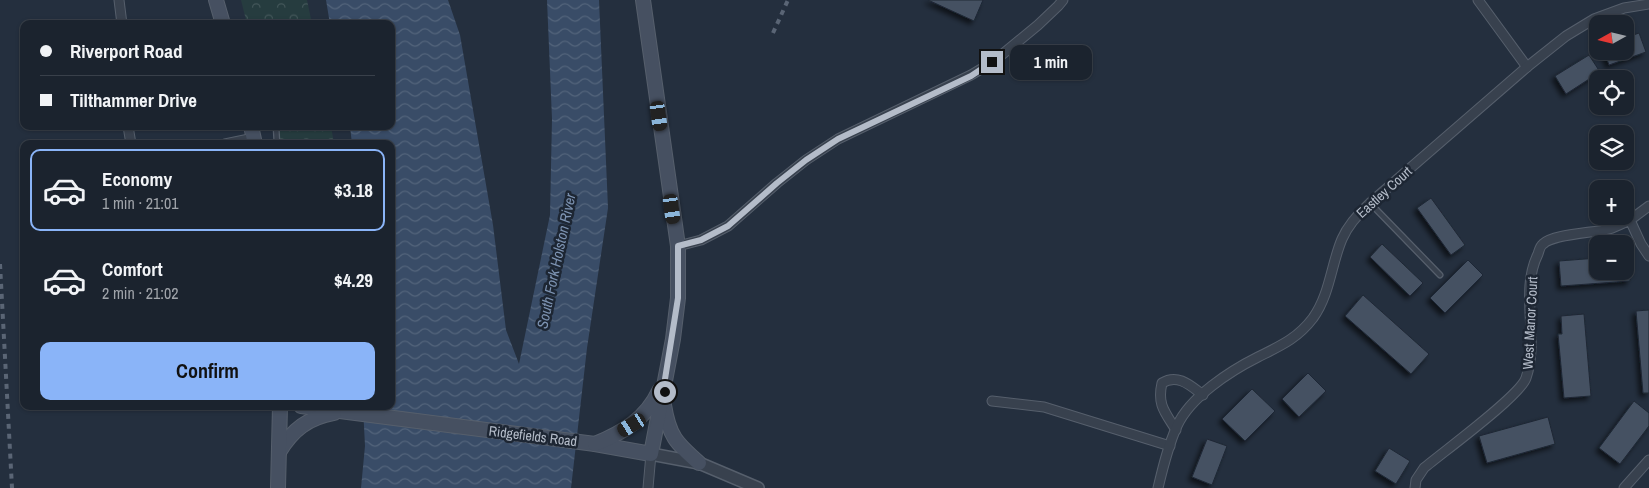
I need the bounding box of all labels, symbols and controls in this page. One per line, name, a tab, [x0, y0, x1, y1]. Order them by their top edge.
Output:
north arrow	[1589, 15, 1634, 60]
map controls	[1589, 15, 1634, 280]
text: Riverport Road	[70, 38, 183, 64]
callout: 1 min	[1010, 44, 1092, 80]
route end	[981, 51, 1003, 73]
text: 1 min	[1034, 51, 1068, 73]
button: locate	[1589, 70, 1634, 115]
text: Tilthammer Drive	[70, 87, 197, 113]
car	[649, 100, 668, 132]
button: layers	[1589, 125, 1634, 170]
street label: Eastley Court	[1352, 162, 1416, 222]
text: Economy	[102, 166, 172, 192]
icon: car	[42, 168, 87, 213]
text: $3.18	[334, 177, 373, 203]
button: +	[1589, 180, 1634, 225]
water label: South Fork Holston River	[531, 191, 581, 331]
text: 1 min · 21:01	[102, 192, 179, 214]
car	[662, 193, 681, 225]
button: −	[1589, 235, 1634, 280]
text: Comfort	[102, 256, 163, 282]
icon: car	[42, 258, 87, 303]
text: $4.29	[334, 267, 373, 293]
street label: West Manor Court	[1519, 276, 1541, 370]
text: 2 min · 21:02	[102, 282, 179, 304]
button: Confirm	[40, 342, 375, 400]
route start	[654, 381, 676, 403]
car	[615, 411, 648, 439]
street label: Ridgefields Road	[488, 422, 578, 450]

